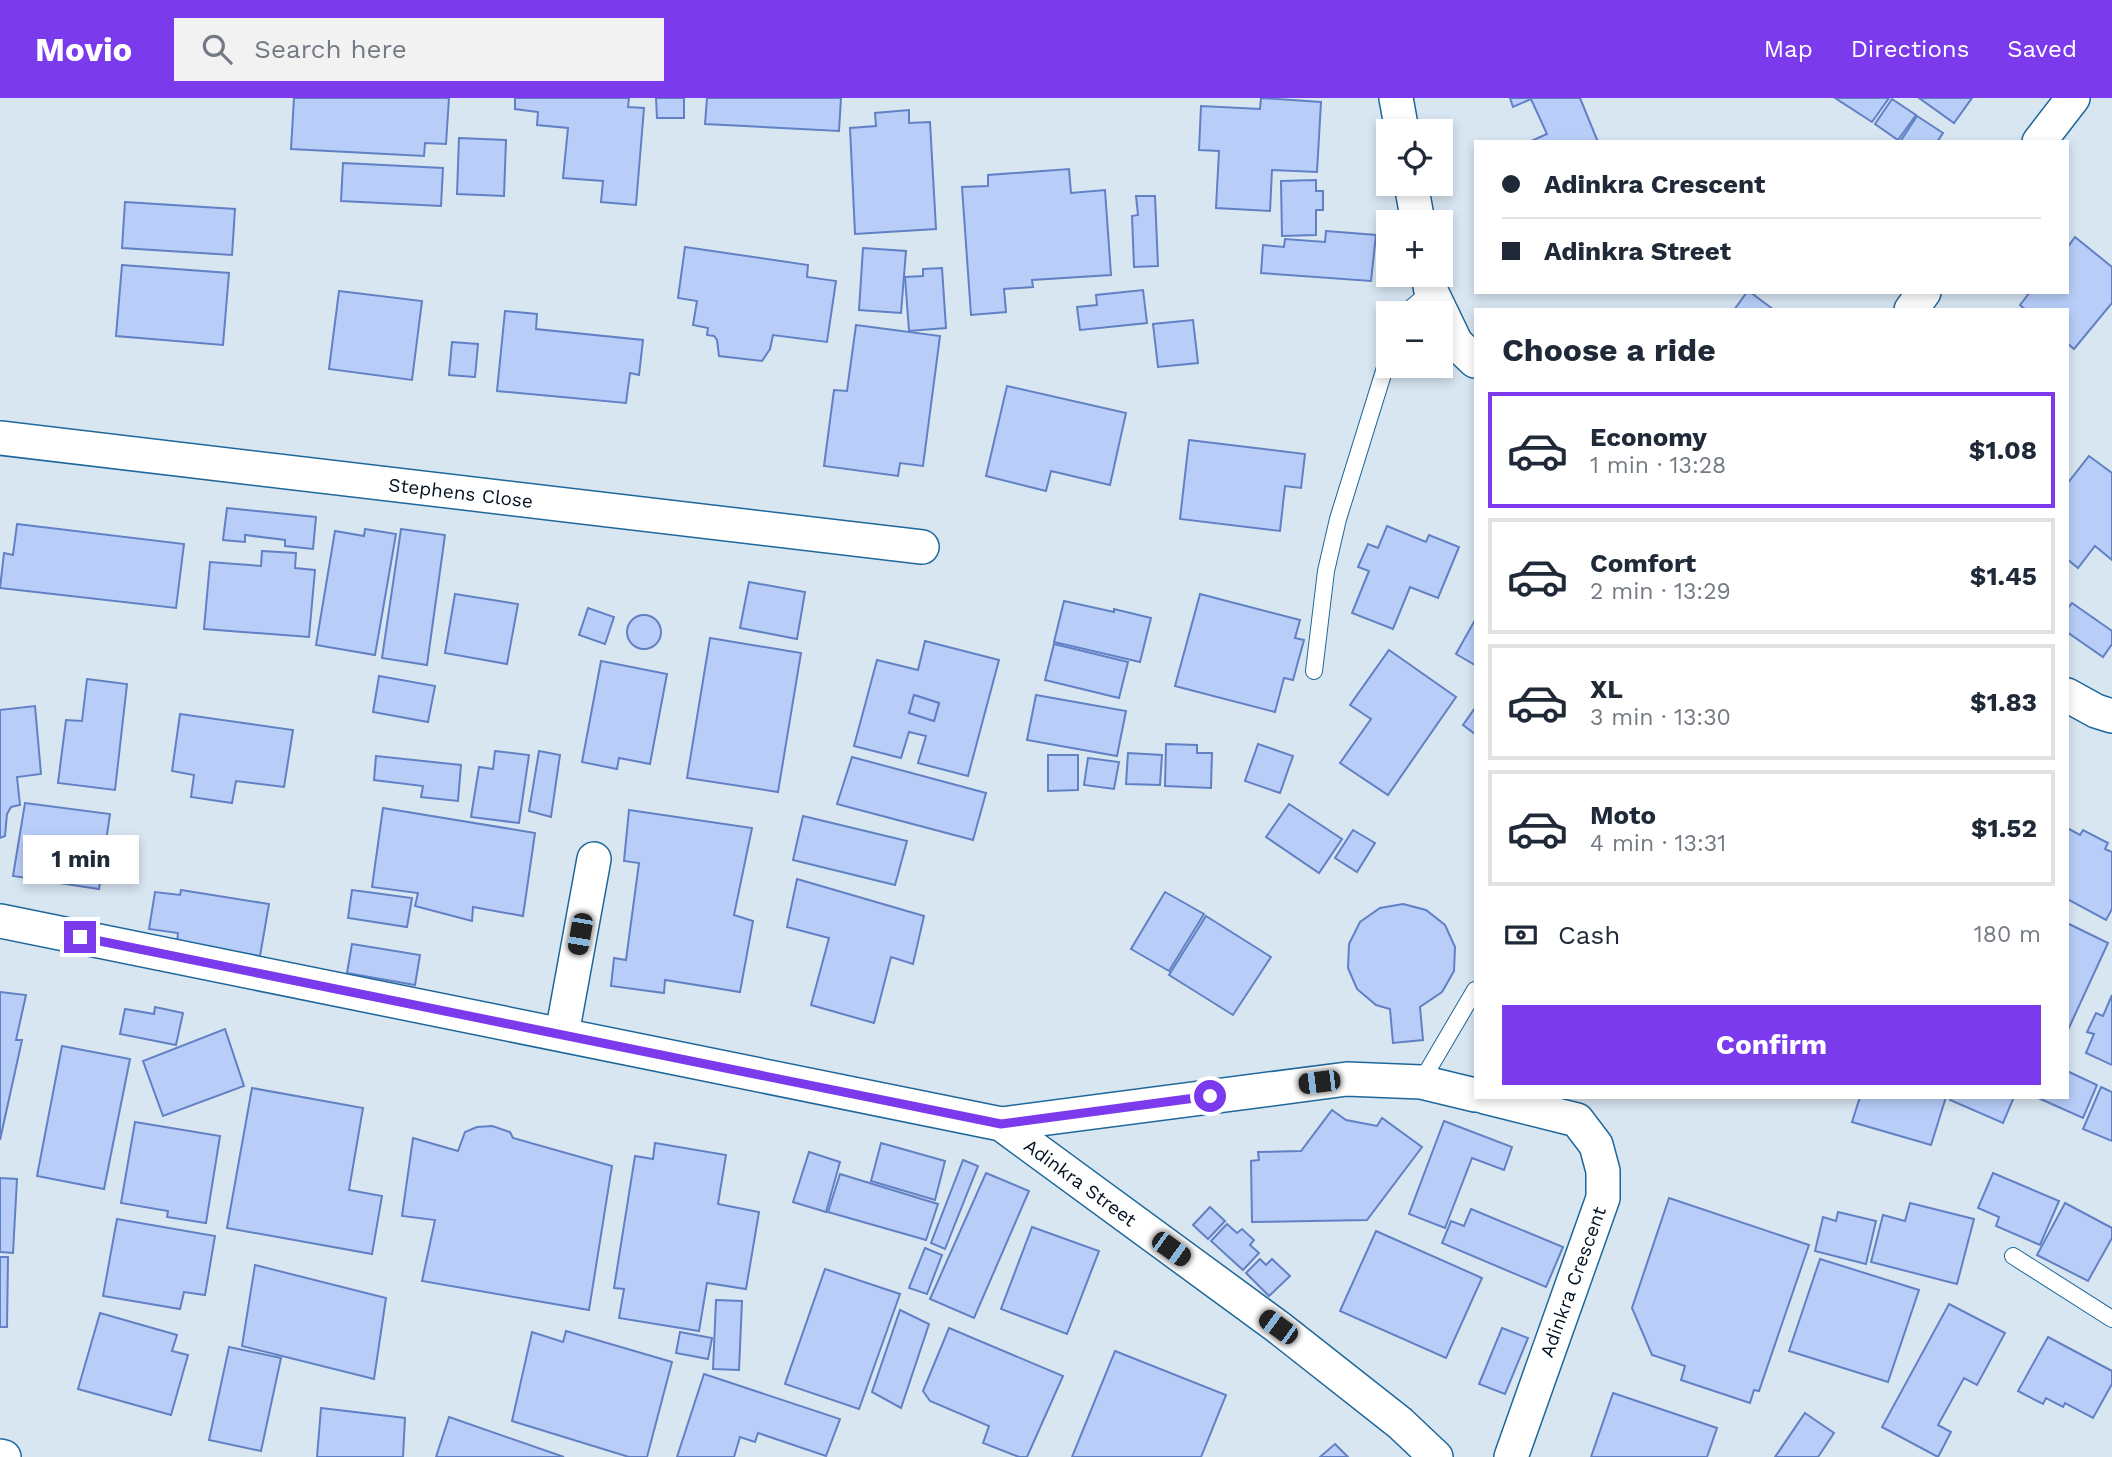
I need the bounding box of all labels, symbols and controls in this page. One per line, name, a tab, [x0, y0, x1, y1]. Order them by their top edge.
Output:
search box	[174, 18, 664, 81]
text: Movio	[35, 30, 132, 69]
icon: search	[198, 30, 236, 68]
text: Search here	[254, 34, 407, 64]
text: Map	[1764, 35, 1813, 63]
text: Directions	[1851, 35, 1969, 63]
text: Saved	[2007, 35, 2077, 63]
map controls	[1376, 119, 1453, 378]
button: locate	[1376, 119, 1453, 196]
text: Adinkra Crescent	[1544, 169, 1765, 199]
button: +	[1376, 210, 1453, 287]
text: Adinkra Street	[1544, 236, 1731, 266]
button: −	[1376, 301, 1453, 378]
text: Choose a ride	[1502, 331, 1716, 369]
icon: car	[1506, 419, 1569, 482]
text: Economy	[1590, 422, 1707, 452]
text: $1.08	[1969, 435, 2037, 465]
text: 1 min · 13:28	[1590, 452, 1726, 479]
street label: Stephens Close	[387, 473, 534, 512]
icon: car	[1506, 545, 1569, 608]
text: Comfort	[1590, 548, 1696, 578]
text: $1.45	[1970, 561, 2037, 591]
text: 2 min · 13:29	[1590, 578, 1731, 605]
icon: car	[1506, 671, 1569, 734]
text: XL	[1590, 674, 1623, 704]
text: $1.83	[1970, 687, 2037, 717]
text: 3 min · 13:30	[1590, 704, 1731, 731]
icon: car	[1506, 797, 1569, 860]
text: Moto	[1590, 800, 1656, 830]
text: $1.52	[1971, 813, 2037, 843]
text: 4 min · 13:31	[1590, 830, 1726, 857]
callout: 1 min	[22, 836, 138, 884]
text: 1 min	[51, 846, 111, 873]
car	[567, 911, 594, 957]
icon: cash	[1502, 916, 1540, 954]
text: Cash	[1558, 920, 1620, 950]
route end	[64, 921, 96, 953]
text: 180 m	[1974, 921, 2041, 948]
button: Confirm	[1502, 1005, 2041, 1085]
car	[1297, 1069, 1342, 1095]
route start	[1194, 1080, 1226, 1112]
street label: Adinkra Street	[1020, 1134, 1141, 1231]
street label: Adinkra Crescent	[1535, 1203, 1611, 1361]
car	[1148, 1228, 1195, 1270]
car	[1255, 1306, 1302, 1348]

